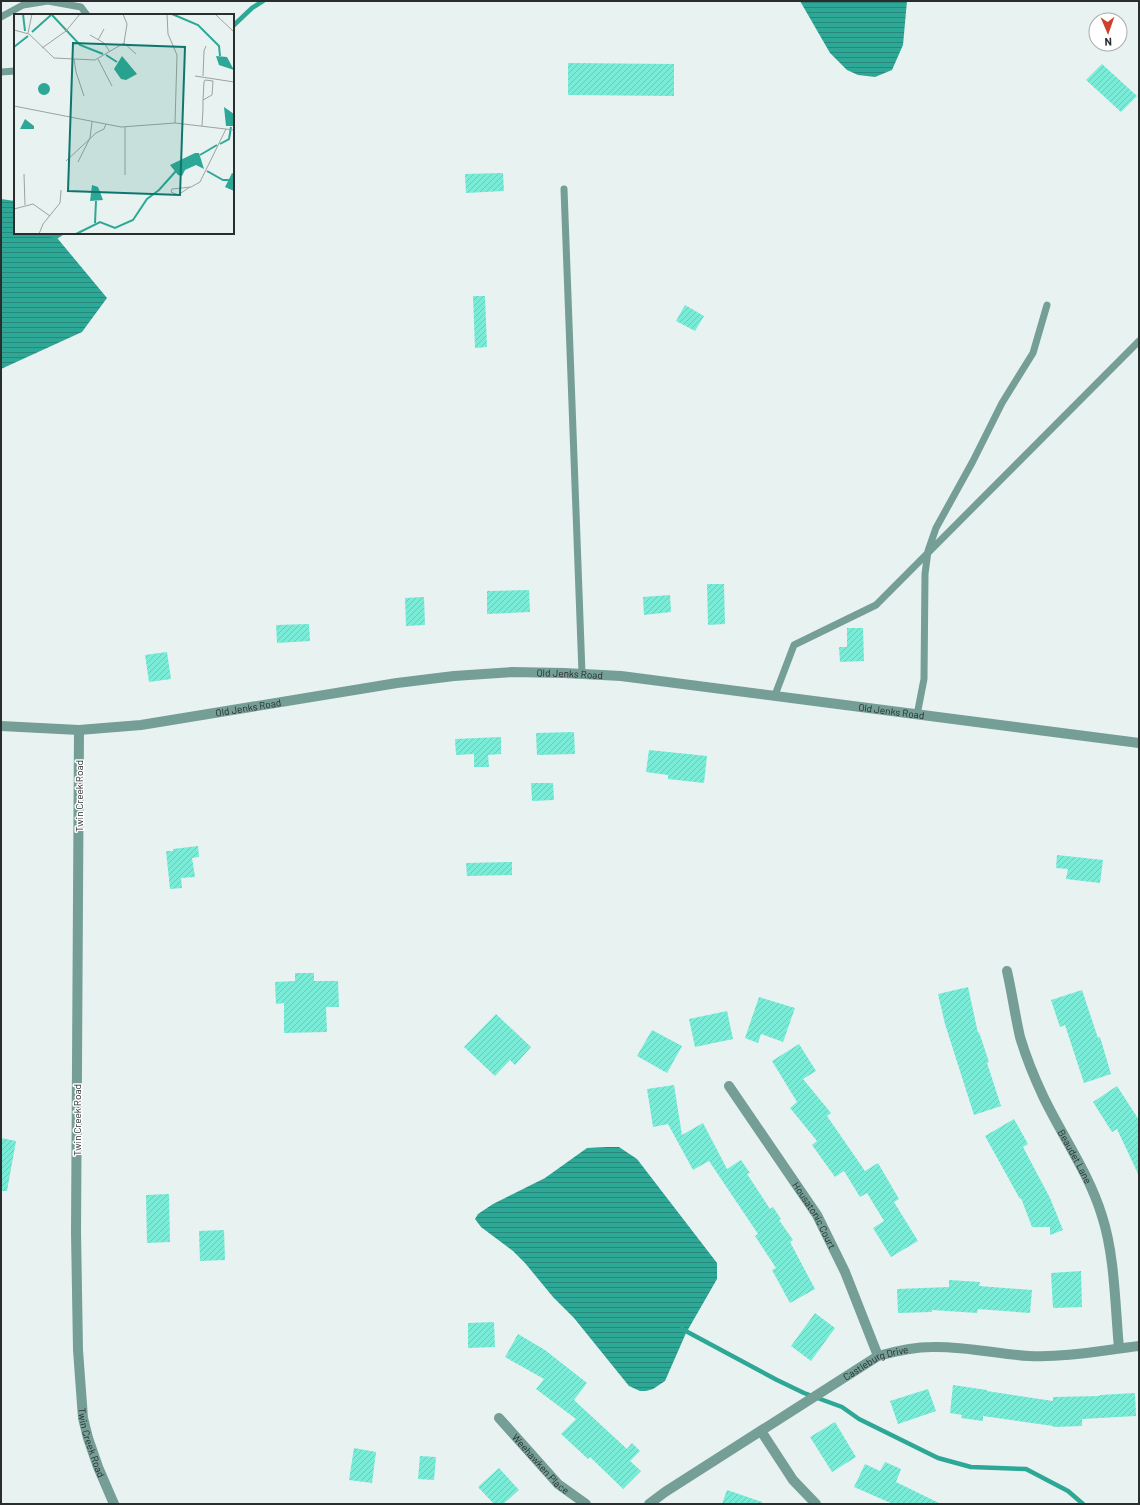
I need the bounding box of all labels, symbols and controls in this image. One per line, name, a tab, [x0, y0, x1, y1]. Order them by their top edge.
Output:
north arrow	[1088, 12, 1128, 52]
inset map	[14, 14, 234, 234]
text: N	[1104, 36, 1112, 49]
street label: Old Jenks Road	[536, 666, 603, 681]
street label: Old Jenks Road	[214, 696, 282, 719]
street label: Old Jenks Road	[858, 701, 925, 721]
street label: Twin Creek Road	[73, 760, 85, 832]
street label: Twin Creek Road	[71, 1084, 83, 1156]
street label: Beaudet Lane	[1056, 1127, 1095, 1185]
street label: Housatonic Court	[790, 1179, 839, 1251]
street label: Castleburg Drive	[841, 1343, 909, 1383]
street label: Twin Creek Road	[76, 1407, 108, 1479]
street label: Weehawken Place	[510, 1431, 572, 1496]

